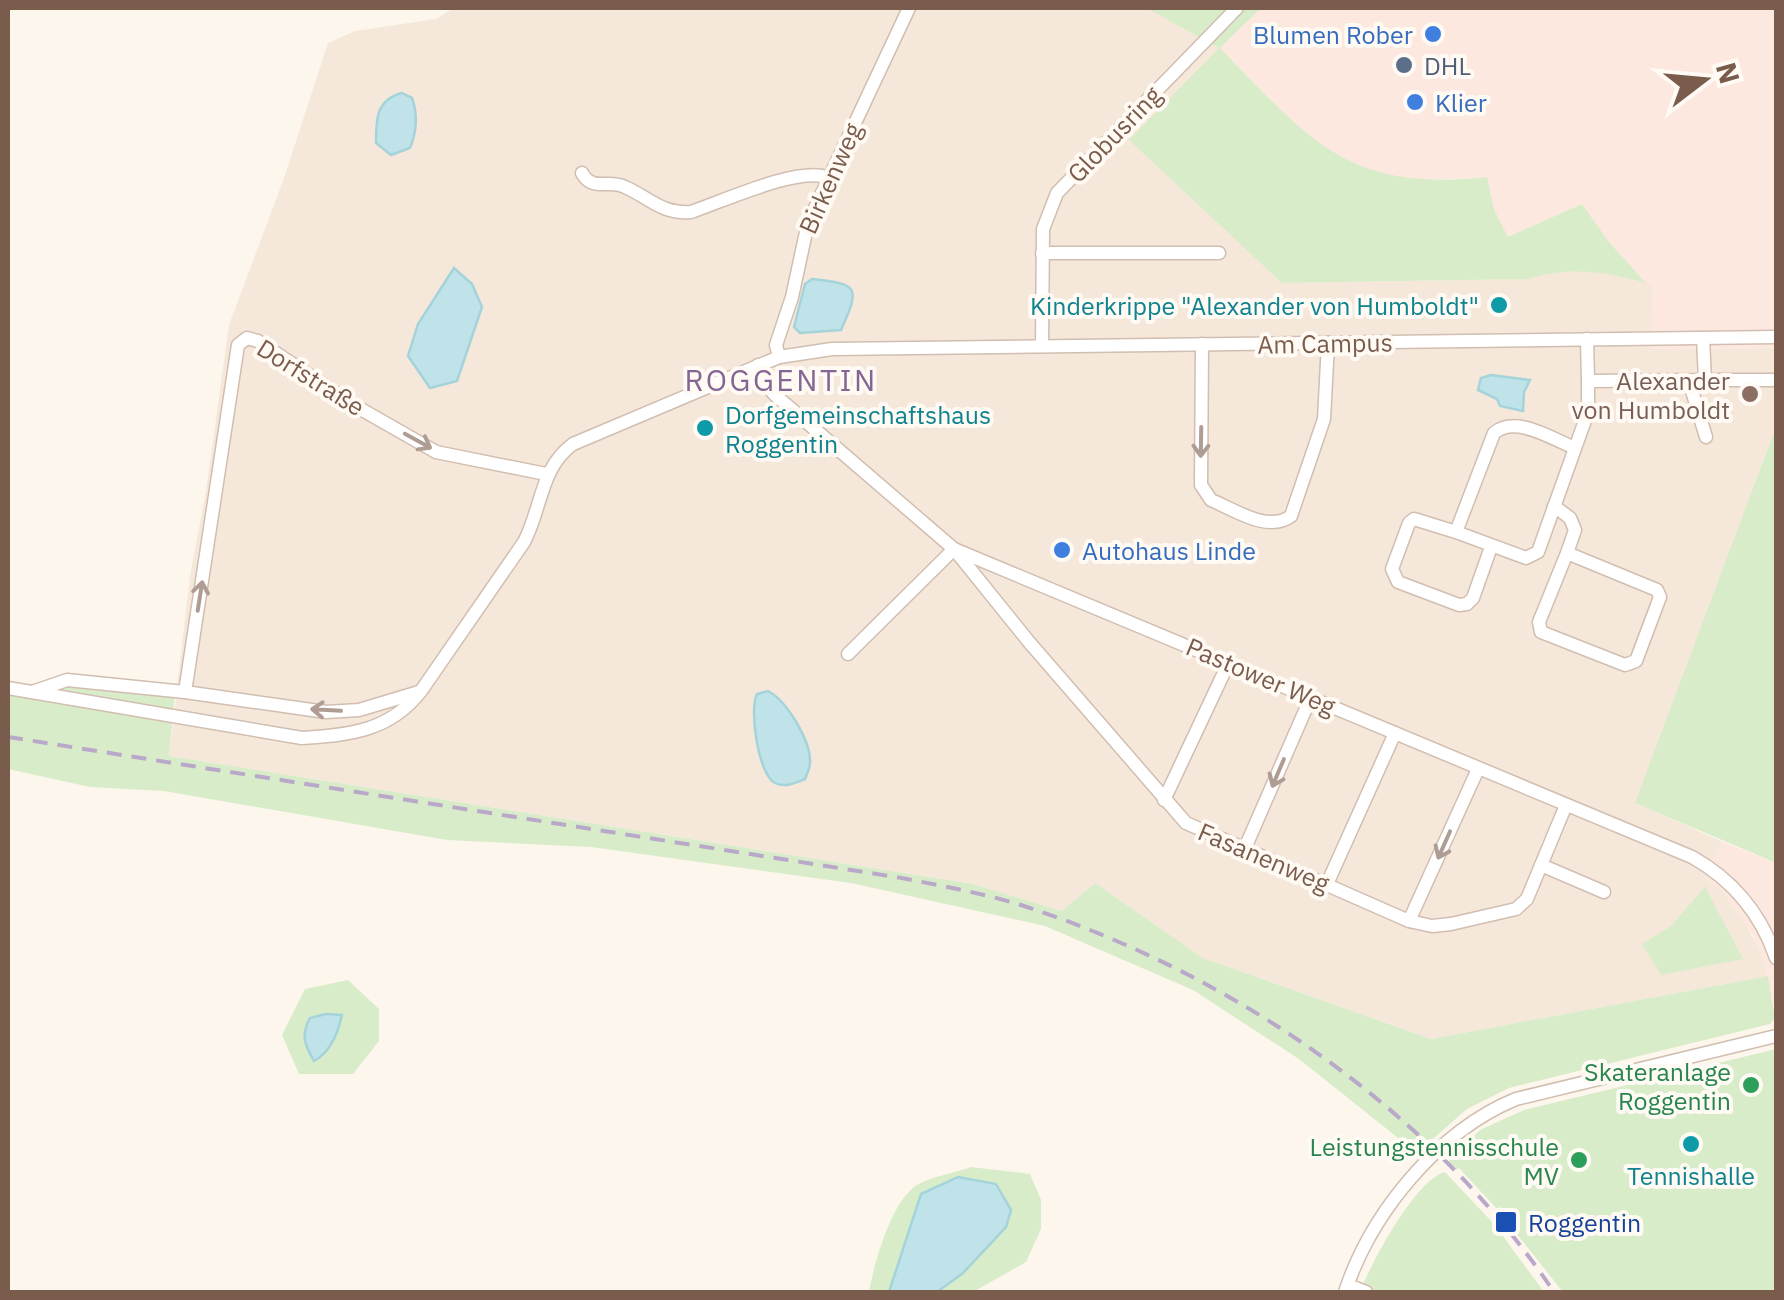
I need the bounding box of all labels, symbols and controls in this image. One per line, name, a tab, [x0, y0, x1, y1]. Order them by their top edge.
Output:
place label: Blumen Rober	[1253, 18, 1413, 51]
marker: Blumen Rober	[1422, 23, 1444, 45]
north arrow	[1654, 30, 1754, 130]
place label: DHL	[1424, 49, 1471, 82]
marker: DHL	[1393, 54, 1415, 76]
text: N	[1708, 58, 1749, 88]
street label: Globusring	[1060, 79, 1168, 189]
place label: Klier	[1435, 86, 1487, 119]
marker: Klier	[1404, 91, 1426, 113]
street label: Birkenweg	[791, 117, 869, 239]
place label: Kinderkrippe "Alexander von Humboldt"	[1030, 289, 1479, 322]
marker: Kinderkrippe "Alexander von Humboldt"	[1488, 294, 1510, 316]
street label: Am Campus	[1257, 325, 1393, 361]
street label: Dorfstraße	[251, 331, 371, 423]
district label: ROGGENTIN	[684, 360, 878, 399]
place label: Alexander von Humboldt	[1572, 364, 1730, 426]
marker: Alexander von Humboldt	[1739, 383, 1761, 405]
place label: Dorfgemeinschaftshaus Roggentin	[725, 398, 991, 460]
marker: Dorfgemeinschaftshaus Roggentin	[694, 417, 716, 439]
one-way arrow	[1192, 424, 1210, 457]
one-way arrow	[403, 432, 432, 452]
place label: Autohaus Linde	[1082, 534, 1256, 567]
marker: Autohaus Linde	[1051, 539, 1073, 561]
one-way arrow	[191, 580, 209, 612]
street label: Pastower Weg	[1181, 630, 1341, 722]
one-way arrow	[311, 700, 343, 719]
one-way arrow	[1268, 757, 1286, 787]
street label: Fasanenweg	[1193, 814, 1335, 900]
one-way arrow	[1433, 829, 1452, 859]
place label: Skateranlage Roggentin	[1584, 1055, 1731, 1117]
marker: Skateranlage Roggentin	[1740, 1074, 1762, 1096]
place label: Leistungstennisschule MV	[1310, 1130, 1559, 1192]
marker: Tennishalle	[1680, 1133, 1702, 1155]
marker: Leistungstennisschule MV	[1568, 1149, 1590, 1171]
place label: Tennishalle	[1627, 1159, 1755, 1192]
place label: Roggentin	[1528, 1206, 1641, 1239]
marker: Roggentin	[1493, 1209, 1519, 1235]

